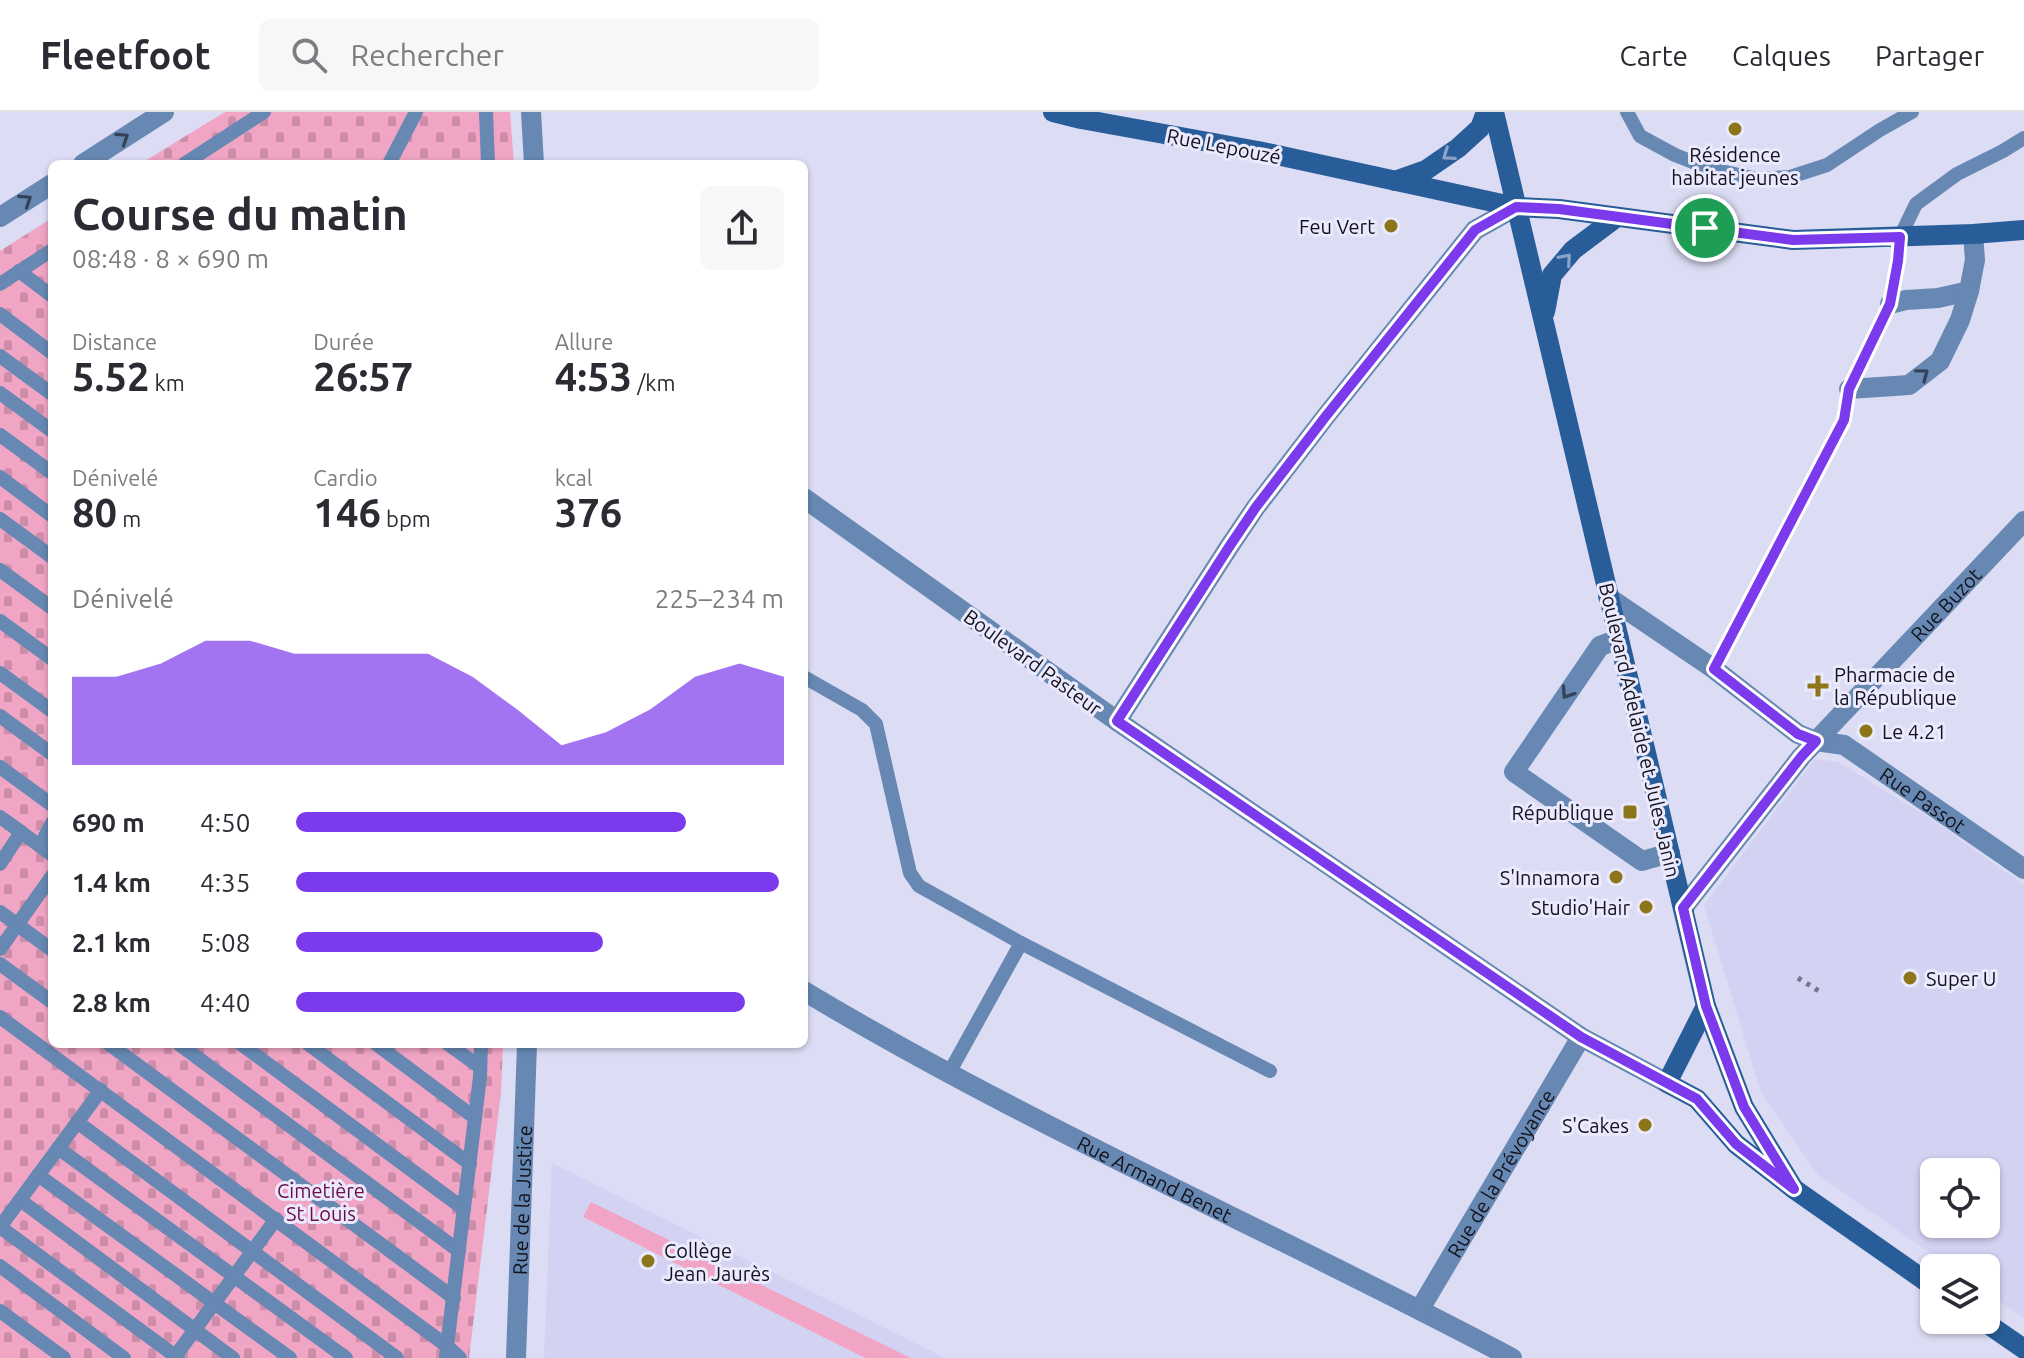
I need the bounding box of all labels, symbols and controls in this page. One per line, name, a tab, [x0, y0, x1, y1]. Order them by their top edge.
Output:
search box	[259, 19, 819, 91]
icon: search	[287, 33, 331, 77]
text: Fleetfoot	[40, 34, 211, 76]
text: Rechercher	[351, 38, 504, 72]
text: Carte	[1619, 40, 1688, 71]
text: Calques	[1732, 40, 1831, 71]
text: Partager	[1875, 40, 1984, 71]
marker: Résidence habitat jeunes	[1726, 120, 1744, 138]
street label: Rue Lepouzé	[1165, 124, 1283, 168]
one-way arrow	[114, 133, 129, 148]
place label: Résidence habitat jeunes	[1671, 143, 1799, 189]
one-way arrow	[1442, 145, 1456, 160]
button: share	[700, 186, 784, 270]
text: Course du matin	[72, 189, 408, 238]
pin	[1671, 194, 1739, 262]
one-way arrow	[17, 195, 32, 210]
icon: arrive	[1683, 206, 1727, 250]
place label: Feu Vert	[1299, 215, 1375, 238]
marker: Feu Vert	[1382, 217, 1400, 235]
text: 08:48 · 8 × 690 m	[72, 244, 269, 273]
one-way arrow	[1556, 253, 1570, 268]
text: Distance	[72, 329, 157, 354]
text: Durée	[313, 329, 374, 354]
text: Allure	[555, 329, 614, 354]
text: 5.52	[72, 354, 150, 399]
text: 26:57	[313, 354, 413, 399]
text: 4:53	[555, 354, 632, 399]
text: km	[150, 370, 185, 395]
text: /km	[632, 370, 675, 395]
one-way arrow	[1914, 370, 1929, 384]
text: Dénivelé	[72, 465, 158, 490]
text: Cardio	[313, 465, 378, 490]
text: kcal	[555, 465, 593, 490]
text: 80	[72, 490, 117, 535]
text: 146	[313, 490, 381, 535]
text: 376	[555, 490, 622, 535]
text: m	[117, 506, 141, 531]
text: bpm	[381, 506, 431, 531]
street label: Rue Buzot	[1905, 563, 1986, 646]
street label: Boulevard Adelaide et Jules Janin	[1595, 581, 1685, 879]
text: Dénivelé	[72, 584, 174, 613]
text: 225–234 m	[655, 584, 784, 613]
street label: Boulevard Pasteur	[960, 604, 1107, 720]
place label: Pharmacie de la République	[1834, 663, 1957, 709]
marker: Pharmacie de la République	[1809, 677, 1827, 695]
one-way arrow	[1562, 685, 1577, 699]
place label: Le 4.21	[1882, 720, 1947, 743]
marker: Le 4.21	[1857, 722, 1875, 740]
street label: Rue Passot	[1876, 762, 1970, 837]
place label: République	[1511, 801, 1614, 824]
marker: République	[1621, 803, 1639, 821]
text: 690 m	[72, 808, 145, 837]
text: 4:50	[200, 808, 250, 837]
place label: S'Innamora	[1500, 866, 1600, 889]
text: 1.4 km	[72, 868, 151, 897]
text: 4:35	[200, 868, 250, 897]
marker: S'Innamora	[1607, 868, 1625, 886]
place label: Studio'Hair	[1531, 896, 1630, 919]
marker: Studio'Hair	[1637, 898, 1655, 916]
text: 2.1 km	[72, 928, 151, 957]
text: 5:08	[200, 928, 250, 957]
place label: Super U	[1926, 967, 1996, 990]
marker: Super U	[1901, 969, 1919, 987]
text: 2.8 km	[72, 988, 151, 1017]
text: 4:40	[200, 988, 250, 1017]
street label: Rue de la Prévoyance	[1442, 1085, 1559, 1261]
place label: S'Cakes	[1562, 1114, 1629, 1137]
marker: S'Cakes	[1636, 1116, 1654, 1134]
street label: Rue de la Justice	[507, 1125, 536, 1275]
street label: Rue Armand Benet	[1074, 1131, 1236, 1227]
map controls	[1920, 1158, 2000, 1334]
button: locate	[1920, 1158, 2000, 1238]
park label: Cimetière St Louis	[277, 1179, 365, 1225]
place label: Collège Jean Jaurès	[664, 1239, 770, 1285]
marker: Collège Jean Jaurès	[639, 1252, 657, 1270]
button: layers	[1920, 1254, 2000, 1334]

